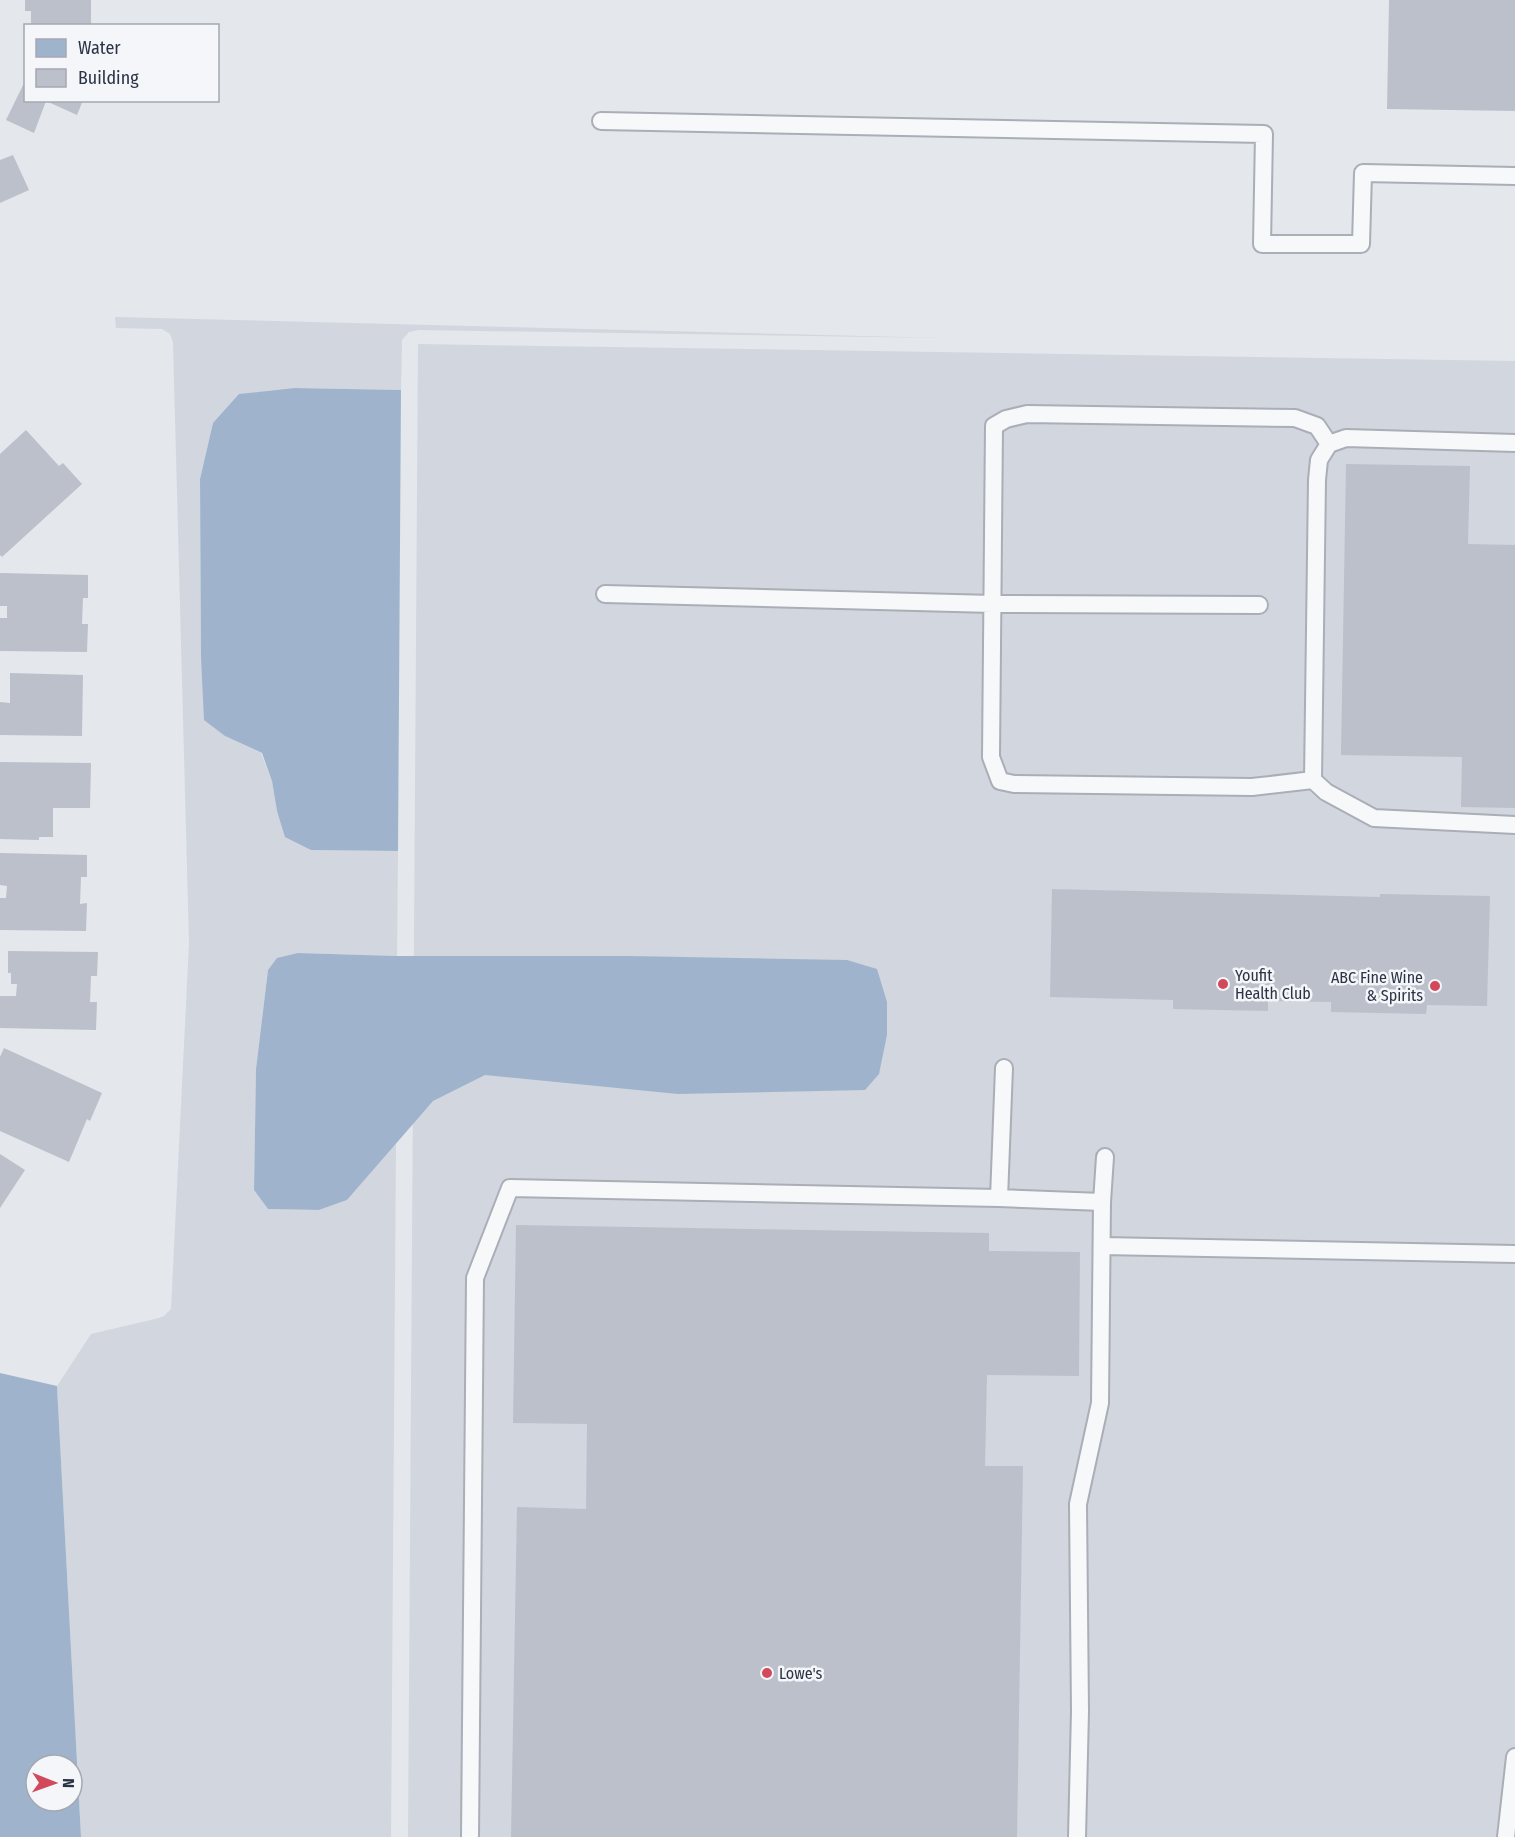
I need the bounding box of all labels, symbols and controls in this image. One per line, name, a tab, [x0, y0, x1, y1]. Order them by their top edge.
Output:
legend	[24, 24, 219, 102]
text: Water	[78, 37, 121, 59]
text: Building	[78, 67, 139, 89]
place label: Youfit Health Club	[1235, 966, 1311, 1003]
place label: ABC Fine Wine & Spirits	[1331, 968, 1423, 1005]
marker: Youfit Health Club	[1216, 977, 1230, 991]
marker: ABC Fine Wine & Spirits	[1428, 979, 1442, 993]
place label: Lowe's	[779, 1664, 822, 1683]
marker: Lowe's	[760, 1666, 774, 1680]
north arrow	[24, 1753, 84, 1813]
text: N	[59, 1778, 78, 1788]

